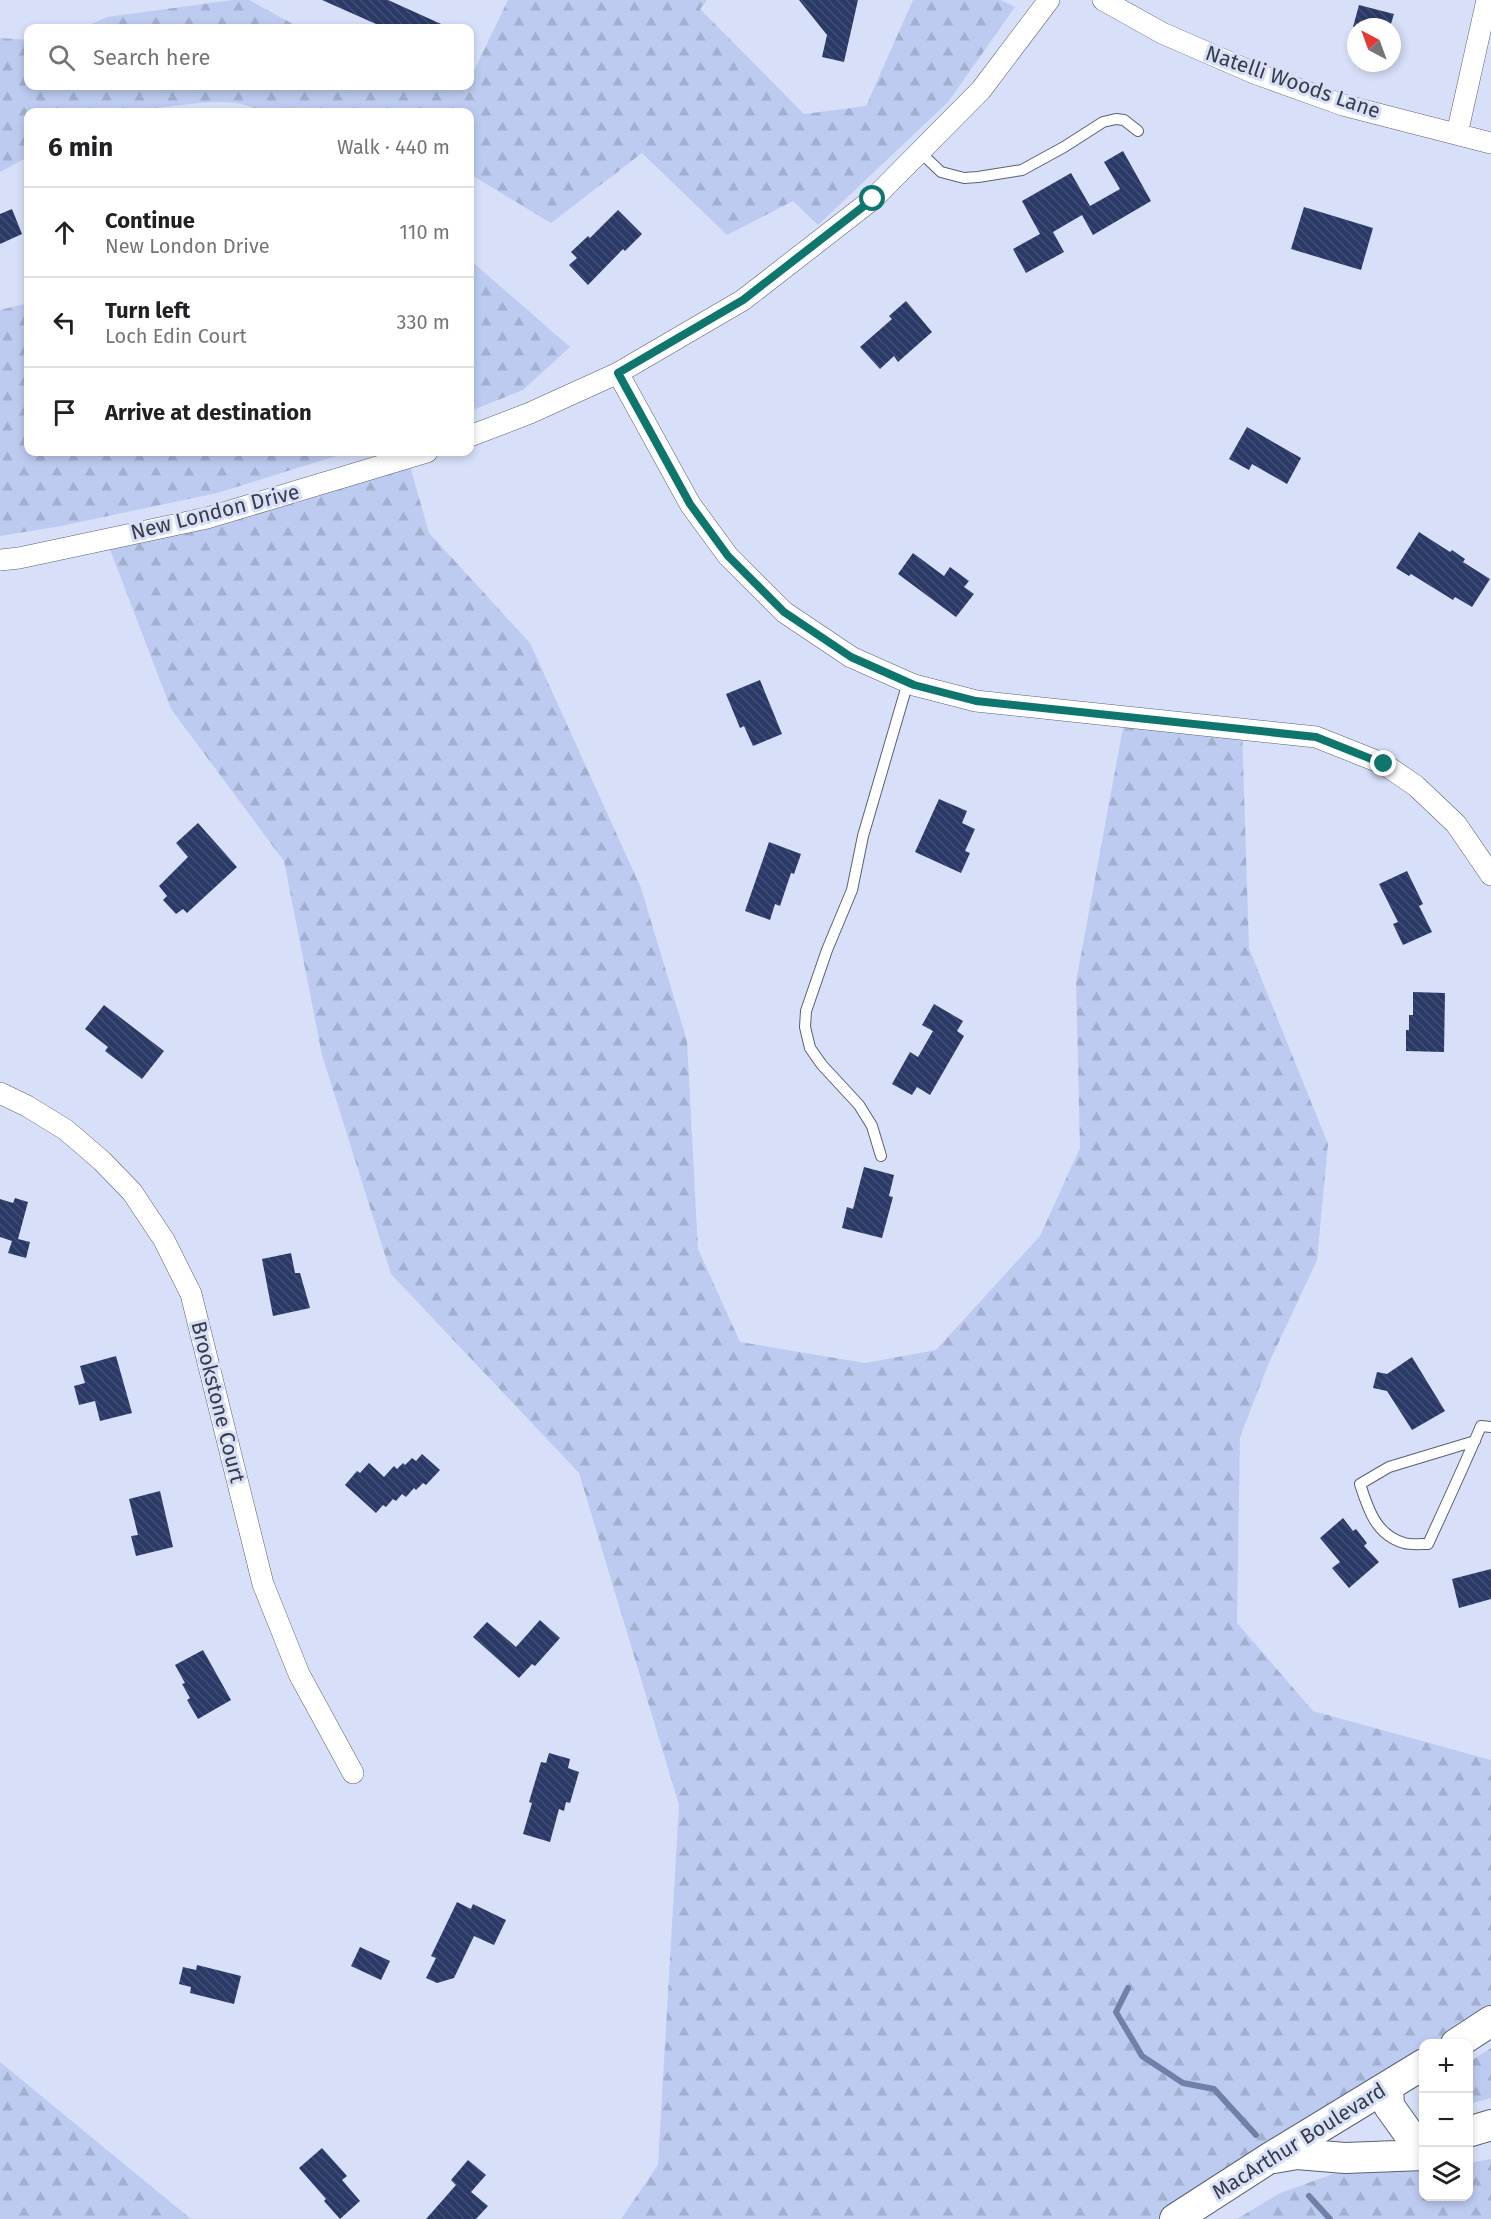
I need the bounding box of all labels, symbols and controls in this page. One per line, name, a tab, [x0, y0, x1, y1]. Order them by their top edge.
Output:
north arrow	[1347, 18, 1401, 72]
search box	[24, 24, 474, 90]
street label: Natelli Woods Lane	[1202, 40, 1384, 124]
icon: search	[45, 41, 78, 74]
text: Search here	[93, 44, 211, 71]
text: 6 min	[48, 132, 113, 163]
text: Walk · 440 m	[337, 135, 450, 159]
route start	[859, 185, 885, 211]
text: Continue	[105, 207, 195, 234]
icon: ahead	[48, 216, 81, 249]
text: 110 m	[399, 220, 450, 244]
text: New London Drive	[105, 234, 270, 258]
text: Turn left	[105, 297, 190, 324]
icon: left	[48, 306, 81, 339]
text: 330 m	[396, 310, 450, 334]
text: Loch Edin Court	[105, 324, 247, 348]
icon: arrive	[48, 396, 81, 429]
text: Arrive at destination	[105, 399, 312, 426]
street label: New London Drive	[128, 478, 302, 546]
route end	[1370, 750, 1396, 776]
street label: Brookstone Court	[185, 1319, 251, 1486]
map controls	[1419, 2039, 1473, 2201]
button: +	[1419, 2039, 1473, 2093]
street label: MacArthur Boulevard	[1207, 2077, 1391, 2205]
button: −	[1419, 2093, 1473, 2147]
button: layers	[1419, 2147, 1473, 2201]

